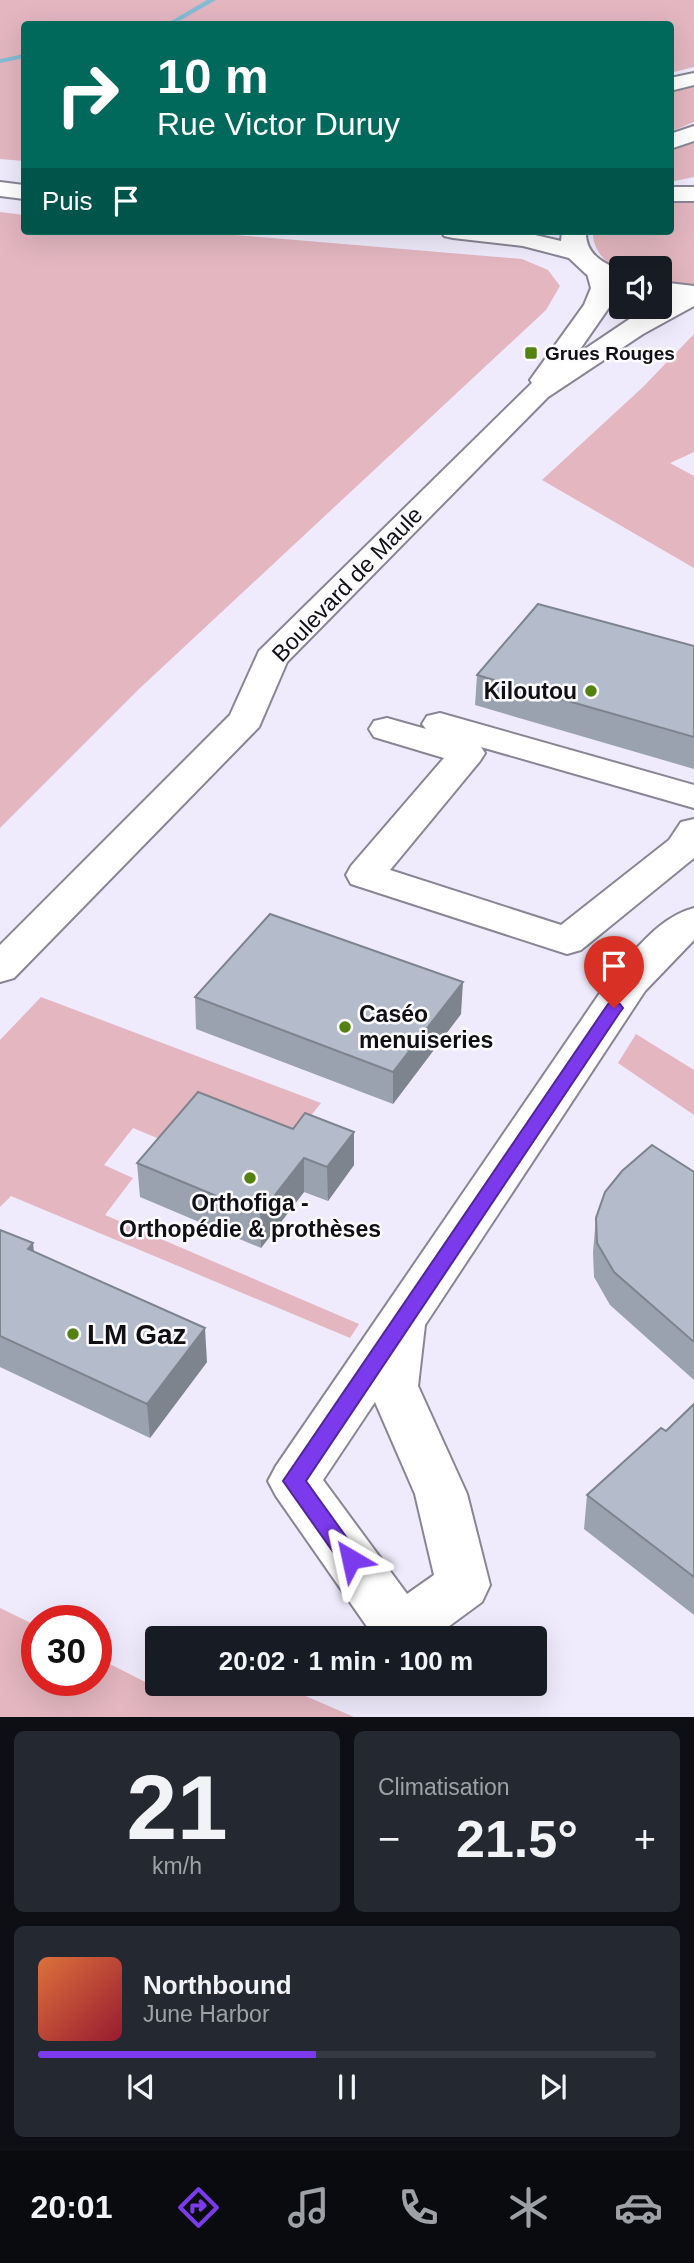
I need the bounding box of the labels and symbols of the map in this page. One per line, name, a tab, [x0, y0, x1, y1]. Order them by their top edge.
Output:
place label: Grues Rouges	[545, 343, 675, 364]
marker: Grues Rouges	[523, 345, 539, 361]
street label: Boulevard de Maule	[267, 501, 427, 667]
place label: Kiloutou	[484, 678, 577, 704]
marker: Kiloutou	[583, 683, 599, 699]
pin	[584, 936, 644, 1008]
place label: Caséo menuiseries	[359, 1001, 493, 1053]
marker: Caséo menuiseries	[337, 1019, 353, 1035]
marker: Orthofiga - Orthopédie & prothèses	[242, 1170, 258, 1186]
place label: Orthofiga - Orthopédie & prothèses	[119, 1190, 381, 1242]
place label: LM Gaz	[87, 1319, 187, 1350]
marker: LM Gaz	[65, 1326, 81, 1342]
position arrow	[314, 1522, 388, 1596]
speed limit sign: 30	[21, 1605, 112, 1696]

